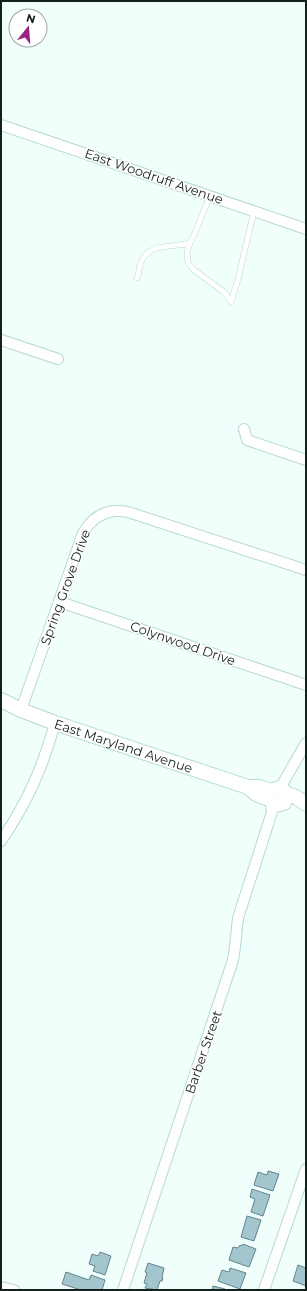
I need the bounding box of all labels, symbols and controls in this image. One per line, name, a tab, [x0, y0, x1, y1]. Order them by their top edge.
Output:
north arrow	[8, 8, 48, 48]
text: N	[25, 10, 37, 26]
street label: East Woodruff Avenue	[83, 145, 225, 207]
street label: Spring Grove Drive	[37, 527, 93, 647]
street label: Colynwood Drive	[128, 618, 238, 669]
street label: East Maryland Avenue	[52, 715, 195, 776]
street label: Barber Street	[181, 1008, 225, 1096]

